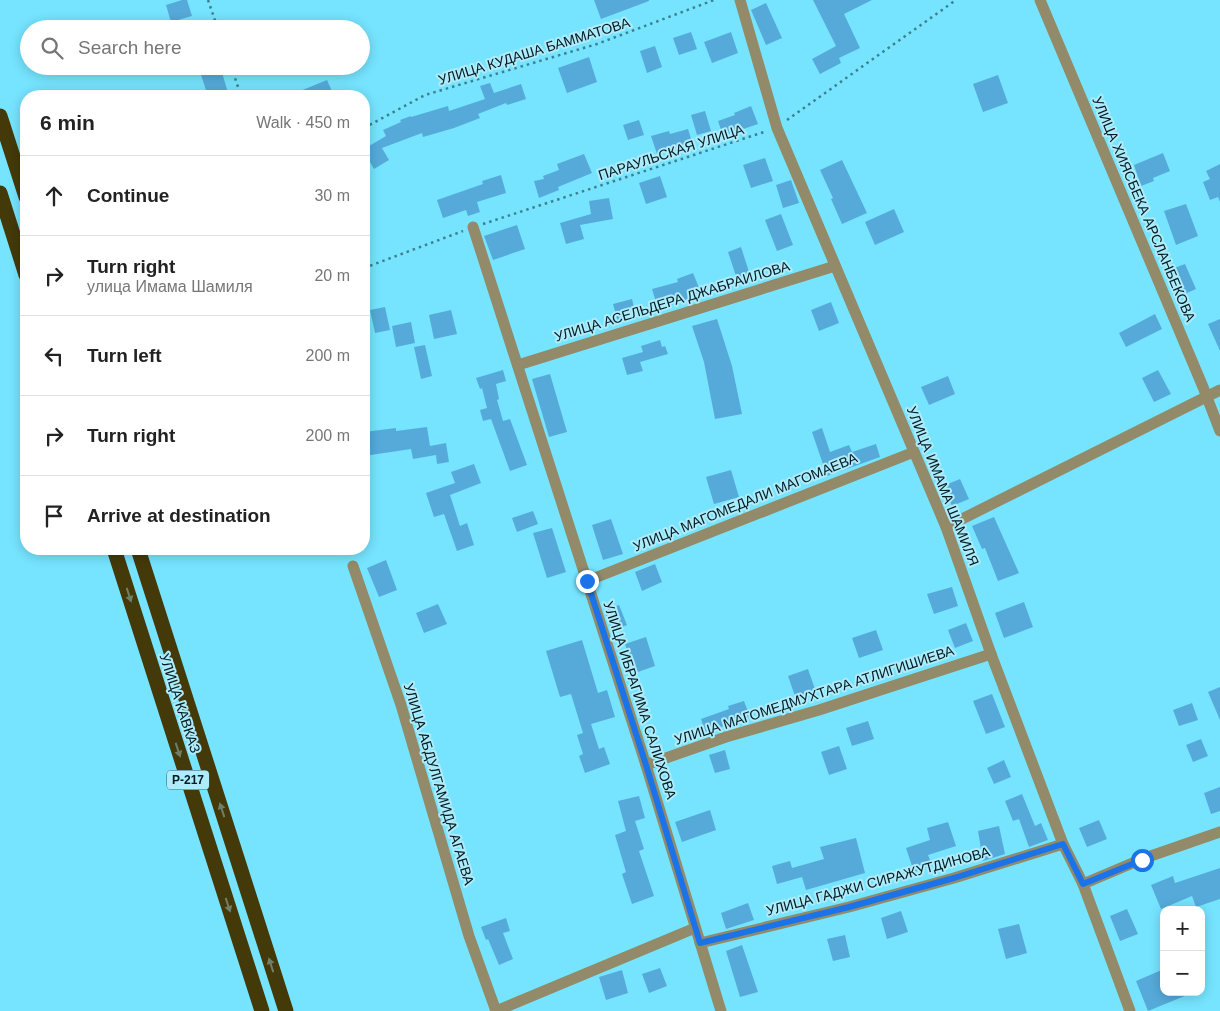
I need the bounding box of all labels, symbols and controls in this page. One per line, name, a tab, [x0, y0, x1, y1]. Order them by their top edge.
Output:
street label: УЛИЦА КУДАША БАММАТОВА	[436, 14, 632, 88]
search box	[20, 20, 370, 75]
icon: search	[38, 34, 66, 62]
text: Search here	[78, 37, 182, 58]
street label: УЛИЦА ХИЯСБЕКА АРСЛАНБЕКОВА	[1089, 94, 1199, 325]
text: 6 min	[40, 111, 95, 134]
text: Walk · 450 m	[256, 114, 350, 131]
street label: ПАРАУЛЬСКАЯ УЛИЦА	[596, 121, 746, 183]
icon: ahead	[40, 182, 68, 210]
text: Continue	[87, 185, 169, 206]
text: 30 m	[314, 187, 350, 204]
text: Turn right	[87, 256, 175, 277]
street label: УЛИЦА АСЕЛЬДЕРА ДЖАБРАИЛОВА	[552, 257, 792, 345]
icon: right	[40, 262, 68, 290]
text: 20 m	[314, 267, 350, 284]
text: улица Имама Шамиля	[87, 278, 253, 295]
icon: left	[40, 342, 68, 370]
text: Turn left	[87, 345, 162, 366]
text: 200 m	[306, 347, 350, 364]
street label: УЛИЦА ИМАМА ШАМИЛЯ	[904, 404, 982, 568]
icon: right	[40, 422, 68, 450]
text: Turn right	[87, 425, 175, 446]
text: 200 m	[306, 427, 350, 444]
street label: УЛИЦА МАГОМЕДАЛИ МАГОМАЕВА	[631, 449, 860, 554]
icon: arrive	[40, 502, 68, 530]
text: Arrive at destination	[87, 505, 271, 526]
route end	[576, 570, 599, 593]
one-way arrow	[125, 588, 133, 603]
street label: УЛИЦА ИБРАГИМА САЛИХОВА	[600, 599, 680, 802]
street label: УЛИЦА МАГОМЕДМУХТАРА АТЛИГИШИЕВА	[672, 642, 957, 748]
street label: УЛИЦА КАВКАЗ	[156, 651, 204, 755]
street label: УЛИЦА АБДУЛГАМИДА АГАЕВА	[401, 681, 478, 888]
one-way arrow	[174, 743, 182, 758]
road number: Р-217	[167, 770, 209, 790]
one-way arrow	[217, 802, 225, 817]
street label: УЛИЦА ГАДЖИ СИРАЖУТДИНОВА	[764, 843, 992, 919]
route start	[1131, 849, 1154, 872]
one-way arrow	[224, 897, 232, 912]
map controls	[1160, 906, 1205, 996]
button: +	[1160, 906, 1205, 951]
button: −	[1160, 951, 1205, 996]
one-way arrow	[267, 957, 274, 972]

